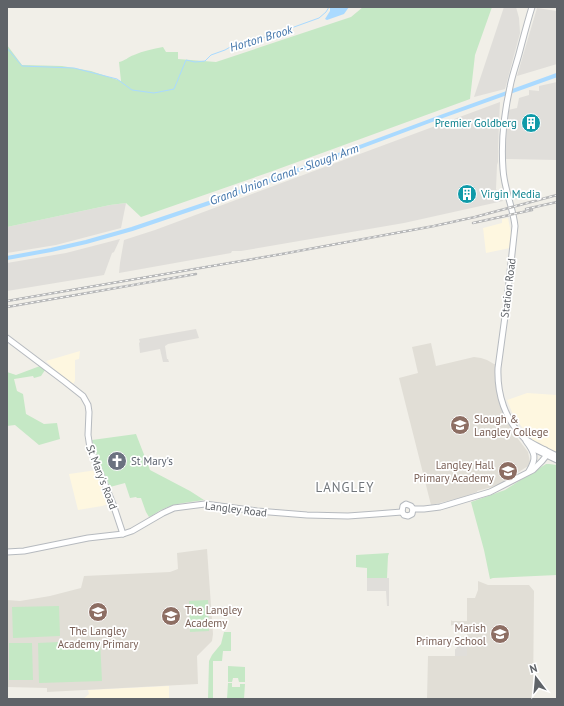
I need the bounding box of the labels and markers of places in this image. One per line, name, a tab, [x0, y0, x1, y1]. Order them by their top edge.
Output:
building icon: Premier Goldberg	[520, 112, 542, 134]
place label: Premier Goldberg	[435, 116, 517, 130]
building icon: Virgin Media	[456, 183, 478, 205]
place label: Virgin Media	[480, 187, 540, 201]
place label: Slough & Langley College	[474, 412, 549, 439]
school or university icon: Slough & Langley College	[449, 414, 471, 436]
church icon: St Mary's	[106, 450, 128, 472]
place label: St Mary's	[131, 454, 173, 468]
place label: Langley Hall Primary Academy	[414, 458, 495, 485]
school or university icon: Langley Hall Primary Academy	[497, 460, 519, 482]
school or university icon: The Langley Academy Primary	[87, 601, 109, 623]
place label: The Langley Academy	[185, 603, 243, 630]
school or university icon: The Langley Academy	[160, 605, 182, 627]
place label: Marish Primary School	[416, 621, 487, 648]
school or university icon: Marish Primary School	[489, 623, 511, 645]
place label: The Langley Academy Primary	[58, 624, 139, 651]

